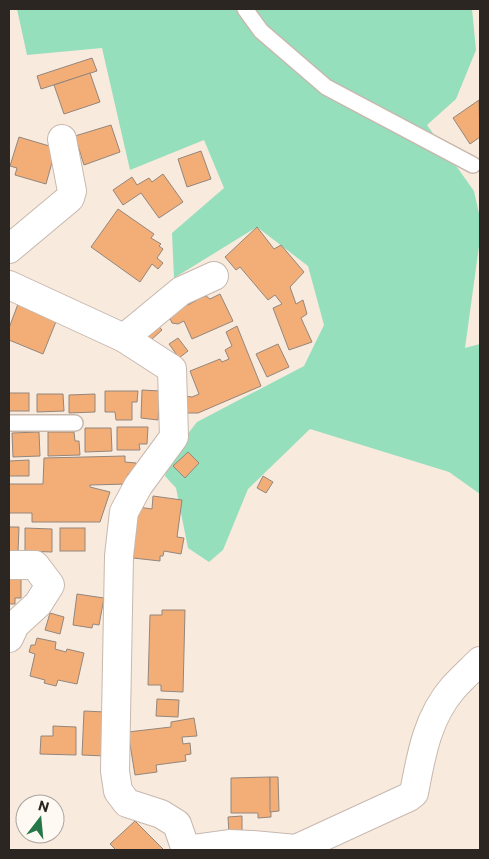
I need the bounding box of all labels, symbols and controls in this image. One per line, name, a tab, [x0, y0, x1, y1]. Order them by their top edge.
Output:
north arrow	[15, 794, 65, 844]
text: N	[36, 796, 51, 816]

